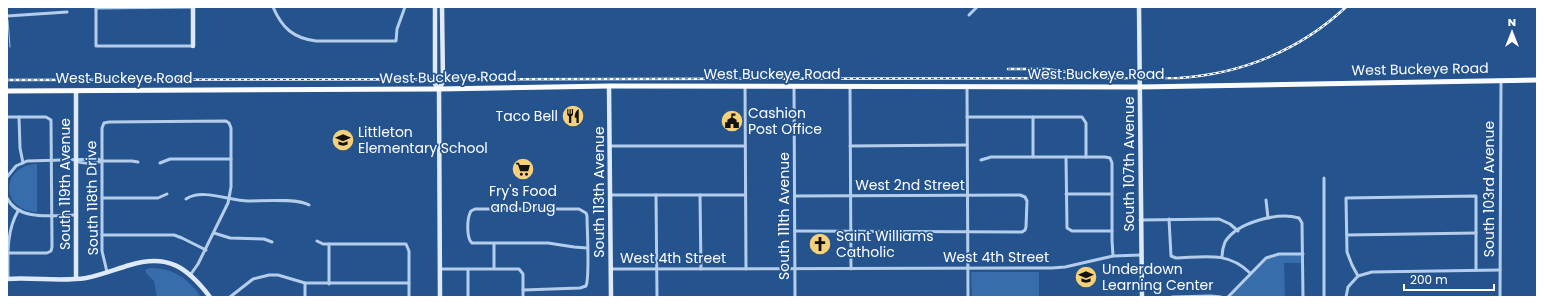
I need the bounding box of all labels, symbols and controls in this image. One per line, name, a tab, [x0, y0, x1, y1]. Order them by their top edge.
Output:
north arrow	[1492, 12, 1532, 52]
text: N	[1508, 14, 1516, 30]
street label: West Buckeye Road	[1351, 58, 1489, 80]
street label: West Buckeye Road	[703, 64, 841, 84]
street label: West Buckeye Road	[1027, 64, 1165, 84]
street label: West Buckeye Road	[379, 66, 517, 88]
street label: West Buckeye Road	[55, 68, 193, 88]
street label: South 107th Avenue	[1119, 96, 1139, 232]
restaurant icon: Taco Bell	[560, 103, 586, 129]
place label: Cashion Post Office	[748, 103, 822, 139]
place label: Taco Bell	[496, 106, 558, 126]
public building icon: Cashion Post Office	[719, 108, 745, 134]
street label: South 119th Avenue	[55, 118, 75, 250]
street label: South 103rd Avenue	[1479, 120, 1499, 257]
place label: Littleton Elementary School	[358, 122, 488, 158]
street label: South 113th Avenue	[589, 126, 609, 258]
school or university icon: Littleton Elementary School	[330, 127, 356, 153]
street label: South 118th Drive	[81, 140, 103, 255]
street label: South 111th Avenue	[774, 152, 794, 280]
supermarket icon: Fry's Food and Drug	[510, 156, 536, 182]
street label: West 2nd Street	[855, 175, 965, 195]
place label: Fry's Food and Drug	[489, 181, 557, 217]
place label: Saint Williams Catholic	[836, 226, 934, 262]
church icon: Saint Williams Catholic	[807, 231, 833, 257]
street label: West 4th Street	[943, 247, 1049, 267]
street label: West 4th Street	[620, 248, 726, 268]
place label: Underdown Learning Center	[1102, 259, 1213, 295]
school or university icon: Underdown Learning Center	[1073, 264, 1099, 290]
scale bar	[1404, 266, 1494, 292]
text: 200 m	[1410, 271, 1448, 288]

